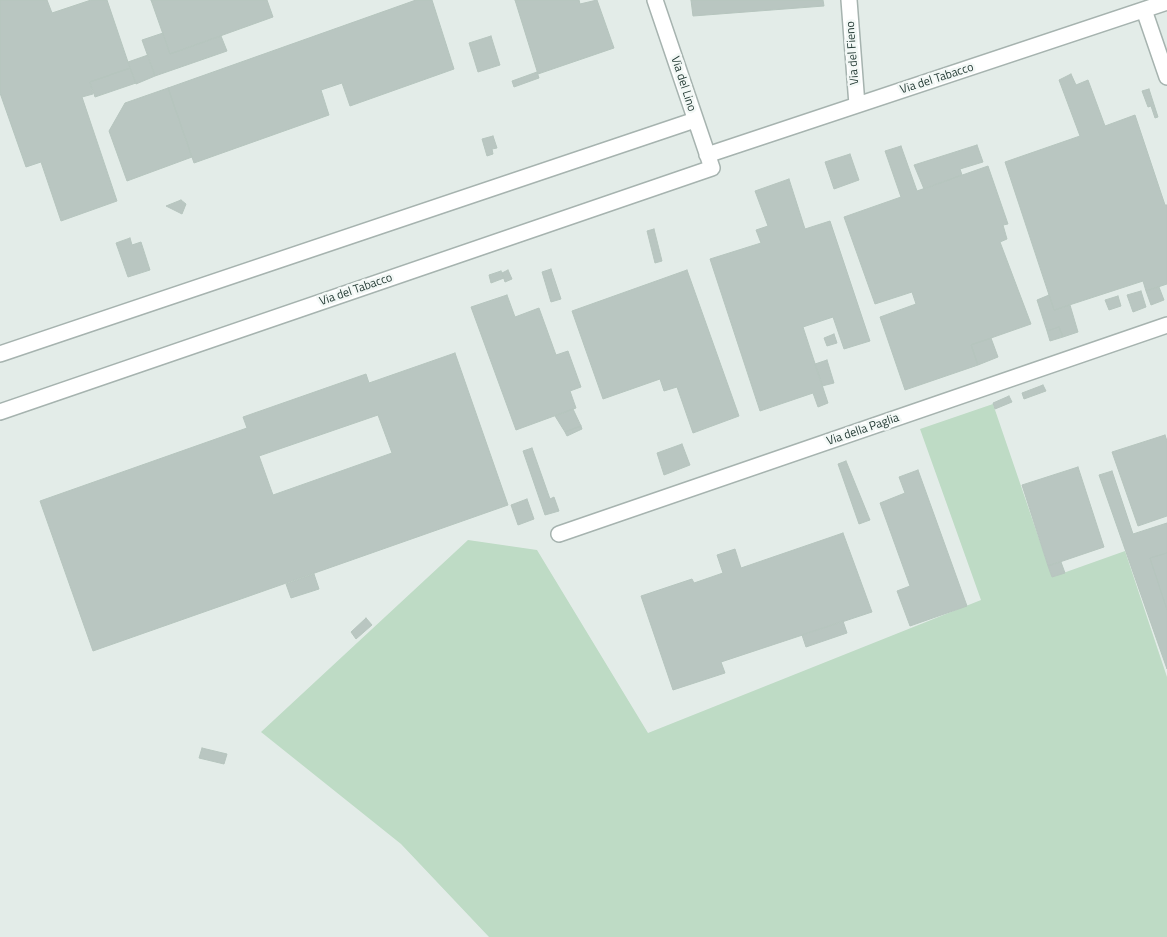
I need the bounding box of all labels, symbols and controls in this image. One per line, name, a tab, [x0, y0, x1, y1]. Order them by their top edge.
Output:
street label: Via del Fieno	[844, 21, 862, 85]
street label: Via del Lino	[667, 55, 699, 113]
street label: Via del Tabacco	[898, 60, 976, 98]
street label: Via del Tabacco	[318, 271, 394, 309]
street label: Via della Paglia	[825, 411, 901, 449]

